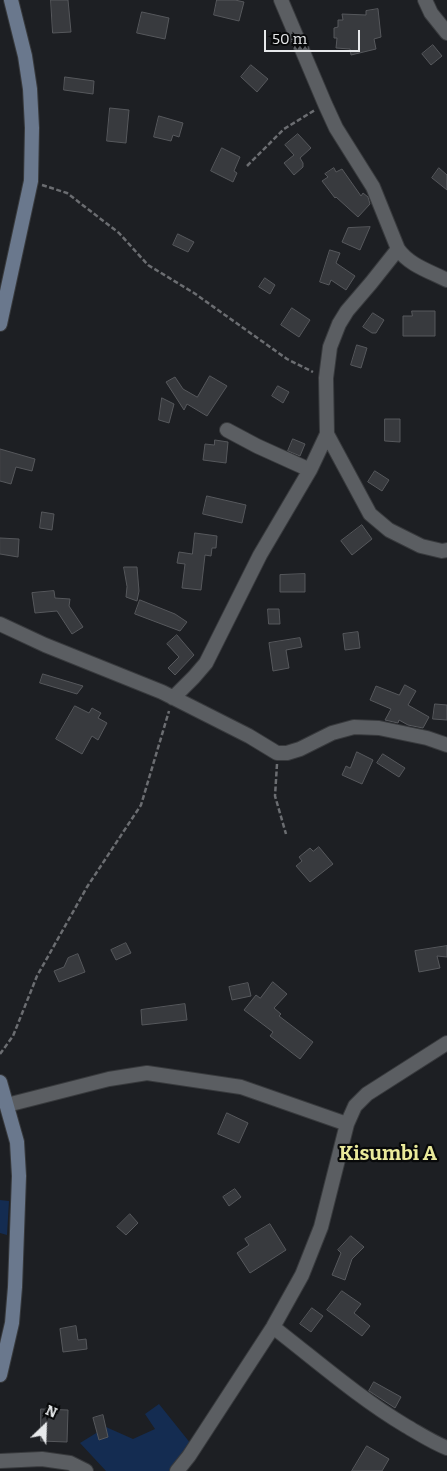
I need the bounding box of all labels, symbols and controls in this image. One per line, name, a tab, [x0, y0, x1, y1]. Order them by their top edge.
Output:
scale bar	[267, 20, 363, 52]
text: 50 m	[272, 30, 307, 48]
district label: Kisumbi A	[339, 1142, 437, 1166]
north arrow	[20, 1401, 70, 1451]
text: N	[43, 1402, 60, 1422]

